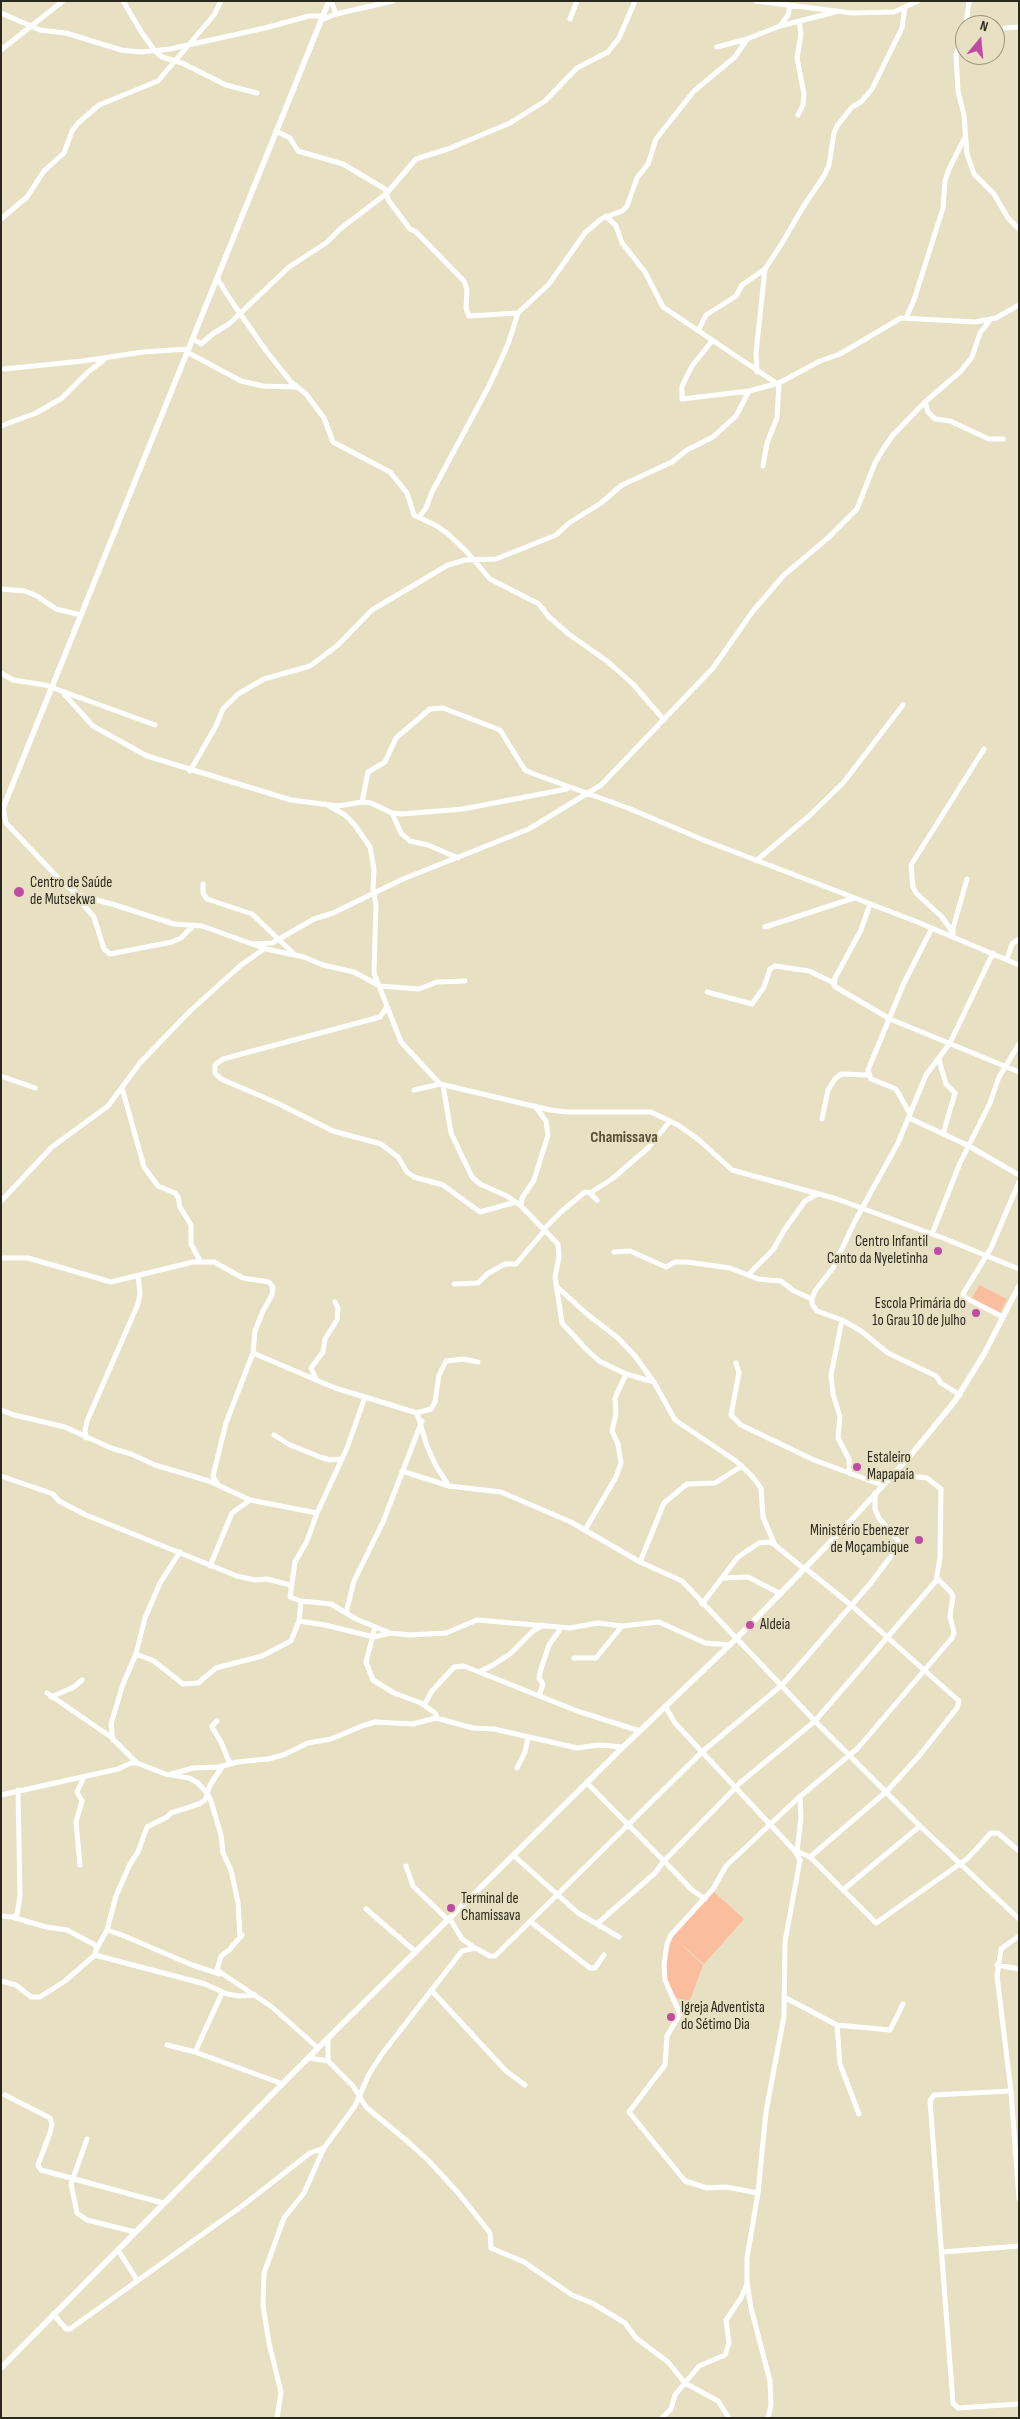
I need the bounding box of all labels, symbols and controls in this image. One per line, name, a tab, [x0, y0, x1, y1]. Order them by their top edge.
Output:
north arrow	[955, 15, 1005, 65]
text: N	[978, 17, 990, 35]
place label: Centro de Saúde de Mutsekwa	[30, 874, 112, 909]
marker: Centro de Saúde de Mutsekwa	[12, 885, 26, 899]
district label: Chamissava	[590, 1128, 658, 1148]
place label: Centro Infantil Canto da Nyeletinha	[827, 1233, 928, 1268]
marker: Centro Infantil Canto da Nyeletinha	[932, 1245, 944, 1257]
place label: Escola Primária do 1o Grau 10 de Julho	[872, 1295, 966, 1330]
marker: Escola Primária do 1o Grau 10 de Julho	[970, 1307, 982, 1319]
place label: Estaleiro Mapapaia	[867, 1449, 914, 1484]
marker: Estaleiro Mapapaia	[851, 1461, 863, 1473]
place label: Ministério Ebenezer de Moçambique	[810, 1522, 909, 1557]
marker: Ministério Ebenezer de Moçambique	[913, 1534, 925, 1546]
place label: Aldeia	[760, 1616, 790, 1634]
marker: Aldeia	[744, 1619, 756, 1631]
place label: Terminal de Chamissava	[461, 1890, 520, 1925]
marker: Terminal de Chamissava	[445, 1902, 457, 1914]
place label: Igreja Adventista do Sétimo Dia	[681, 1999, 765, 2034]
marker: Igreja Adventista do Sétimo Dia	[665, 2011, 677, 2023]

